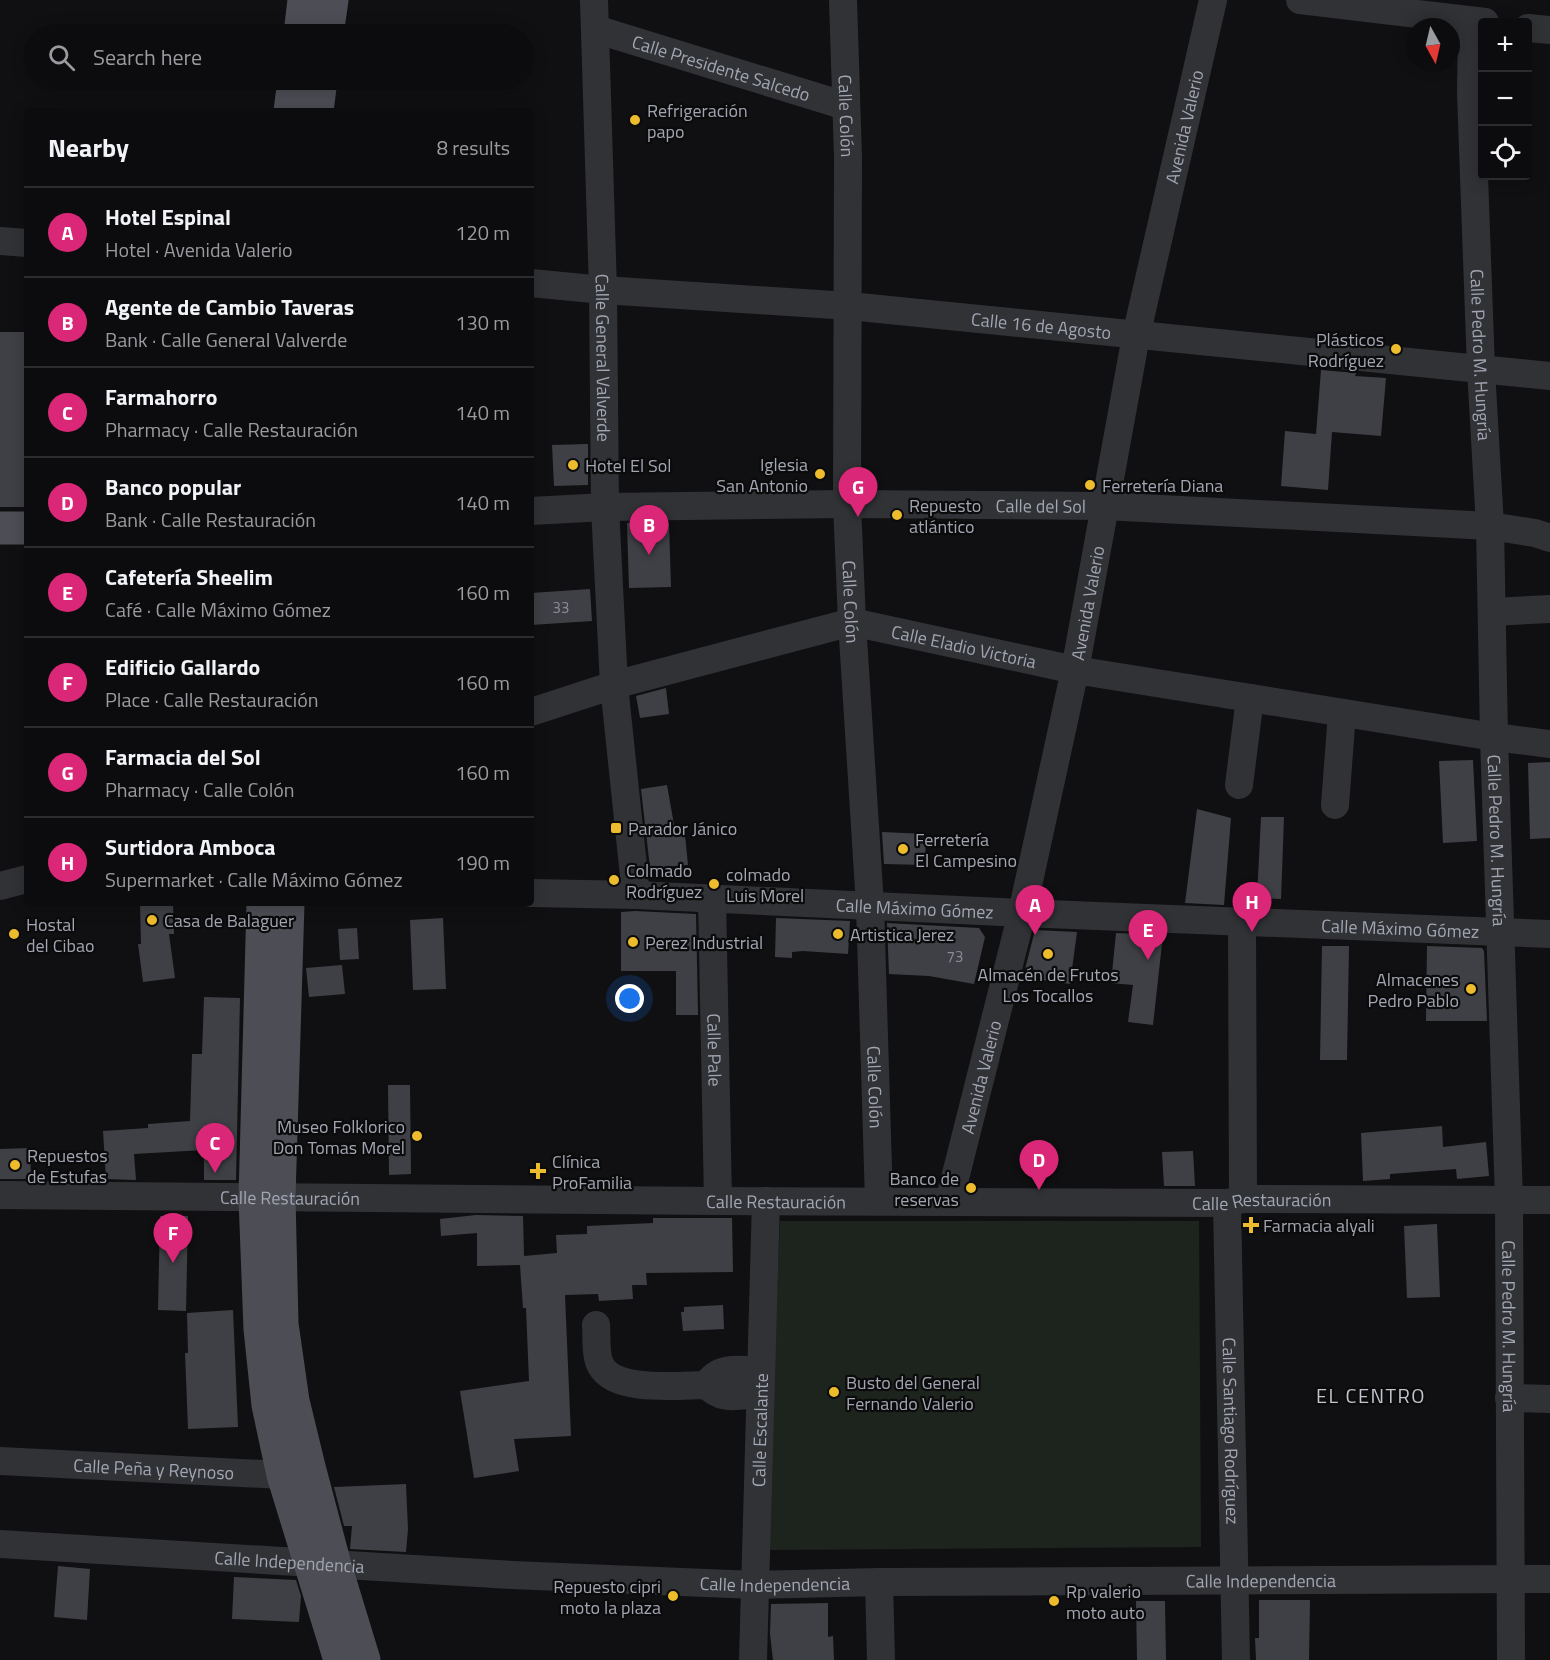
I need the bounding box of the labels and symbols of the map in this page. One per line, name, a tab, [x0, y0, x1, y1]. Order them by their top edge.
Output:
north arrow	[1406, 18, 1460, 72]
street label: Calle Presidente Salcedo	[629, 28, 814, 108]
street label: Avenida Valerio	[1158, 67, 1210, 186]
street label: Calle Colón	[832, 74, 862, 158]
place label: Refrigeración papo	[647, 97, 748, 145]
marker: Refrigeración papo	[628, 113, 642, 127]
street label: Calle Pedro M. Hungría	[1464, 268, 1499, 441]
street label: Calle General Valverde	[589, 273, 618, 442]
street label: Calle 16 de Agosto	[970, 305, 1112, 346]
place label: Plásticos Rodríguez	[1308, 326, 1384, 374]
marker: Plásticos Rodríguez	[1389, 342, 1403, 356]
place label: Iglesia San Antonio	[716, 451, 808, 499]
place label: Hotel El Sol	[585, 452, 672, 479]
marker: Hotel El Sol	[566, 458, 580, 472]
marker: Iglesia San Antonio	[813, 467, 827, 481]
pin: G	[838, 468, 878, 517]
place label: Ferretería Diana	[1102, 472, 1223, 499]
marker: Ferretería Diana	[1083, 478, 1097, 492]
place label: Repuesto atlántico	[909, 492, 981, 540]
street label: Calle del Sol	[996, 492, 1086, 519]
pin: B	[630, 506, 668, 555]
marker: Repuesto atlántico	[890, 508, 904, 522]
street label: Avenida Valerio	[1064, 543, 1111, 662]
street label: Calle Colón	[836, 560, 867, 644]
house number: 33	[553, 596, 569, 619]
street label: Calle Eladio Victoria	[889, 617, 1039, 675]
street label: Calle Pedro M. Hungría	[1481, 754, 1514, 927]
place label: Parador Jánico	[628, 815, 737, 842]
marker: Parador Jánico	[609, 821, 623, 835]
place label: Ferretería El Campesino	[915, 826, 1017, 874]
marker: Ferretería El Campesino	[896, 842, 910, 856]
place label: Colmado Rodríguez	[626, 857, 702, 905]
place label: colmado Luis Morel	[726, 861, 804, 909]
marker: Colmado Rodríguez	[607, 873, 621, 887]
marker: colmado Luis Morel	[707, 877, 721, 891]
pin: H	[1232, 882, 1272, 932]
pin: A	[1016, 886, 1054, 935]
street label: Calle Máximo Gómez	[835, 891, 994, 925]
place label: Casa de Balaguer	[164, 907, 294, 934]
pin: E	[1128, 910, 1168, 960]
place label: Hostal del Cibao	[26, 911, 94, 959]
street label: Calle Máximo Gómez	[1321, 911, 1480, 945]
marker: Casa de Balaguer	[145, 913, 159, 927]
place label: Artistica Jerez	[850, 921, 954, 948]
marker: Hostal del Cibao	[7, 927, 21, 941]
marker: Artistica Jerez	[831, 927, 845, 941]
place label: Perez Industrial	[645, 929, 763, 956]
marker: Perez Industrial	[626, 935, 640, 949]
house number: 73	[947, 945, 963, 968]
marker: Almacén de Frutos Los Tocallos	[1041, 947, 1055, 961]
place label: Almacén de Frutos Los Tocallos	[977, 961, 1119, 1009]
place label: Almacenes Pedro Pablo	[1368, 966, 1459, 1014]
marker: Almacenes Pedro Pablo	[1464, 982, 1478, 996]
your location	[615, 984, 644, 1013]
street label: Calle Pale	[701, 1013, 729, 1087]
street label: Avenida Valerio	[953, 1017, 1008, 1137]
street label: Calle Colón	[861, 1045, 890, 1129]
place label: Museo Folklorico Don Tomas Morel	[273, 1113, 405, 1161]
pin: C	[196, 1124, 234, 1173]
marker: Museo Folklorico Don Tomas Morel	[410, 1129, 424, 1143]
pin: D	[1020, 1140, 1058, 1190]
place label: Repuestos de Estufas	[27, 1142, 108, 1190]
place label: Clínica ProFamilia	[552, 1148, 632, 1196]
marker: Repuestos de Estufas	[8, 1158, 22, 1172]
marker: Clínica ProFamilia	[529, 1162, 547, 1180]
place label: Banco de reservas	[889, 1165, 959, 1213]
marker: Banco de reservas	[964, 1181, 978, 1195]
street label: Calle Restauración	[220, 1183, 360, 1212]
street label: Calle Restauración	[1192, 1185, 1331, 1217]
street label: Calle Restauración	[706, 1187, 846, 1215]
place label: Farmacia alyali	[1263, 1212, 1375, 1239]
pin: F	[154, 1214, 192, 1263]
marker: Farmacia alyali	[1244, 1218, 1258, 1232]
street label: Calle Pedro M. Hungría	[1496, 1240, 1523, 1412]
street label: Calle Santiago Rodríguez	[1216, 1337, 1247, 1525]
place label: Busto del General Fernando Valerio	[846, 1369, 980, 1417]
street label: Calle Escalante	[744, 1373, 775, 1487]
district label: EL CENTRO	[1316, 1380, 1426, 1411]
marker: Busto del General Fernando Valerio	[827, 1385, 841, 1399]
street label: Calle Peña y Reynoso	[73, 1451, 235, 1486]
street label: Calle Independencia	[214, 1544, 365, 1580]
street label: Calle Independencia	[1186, 1566, 1336, 1594]
street label: Calle Independencia	[699, 1569, 850, 1599]
place label: Repuesto cipri moto la plaza	[553, 1573, 661, 1621]
place label: Rp valerio moto auto	[1066, 1578, 1145, 1626]
marker: Repuesto cipri moto la plaza	[666, 1589, 680, 1603]
marker: Rp valerio moto auto	[1047, 1594, 1061, 1608]

